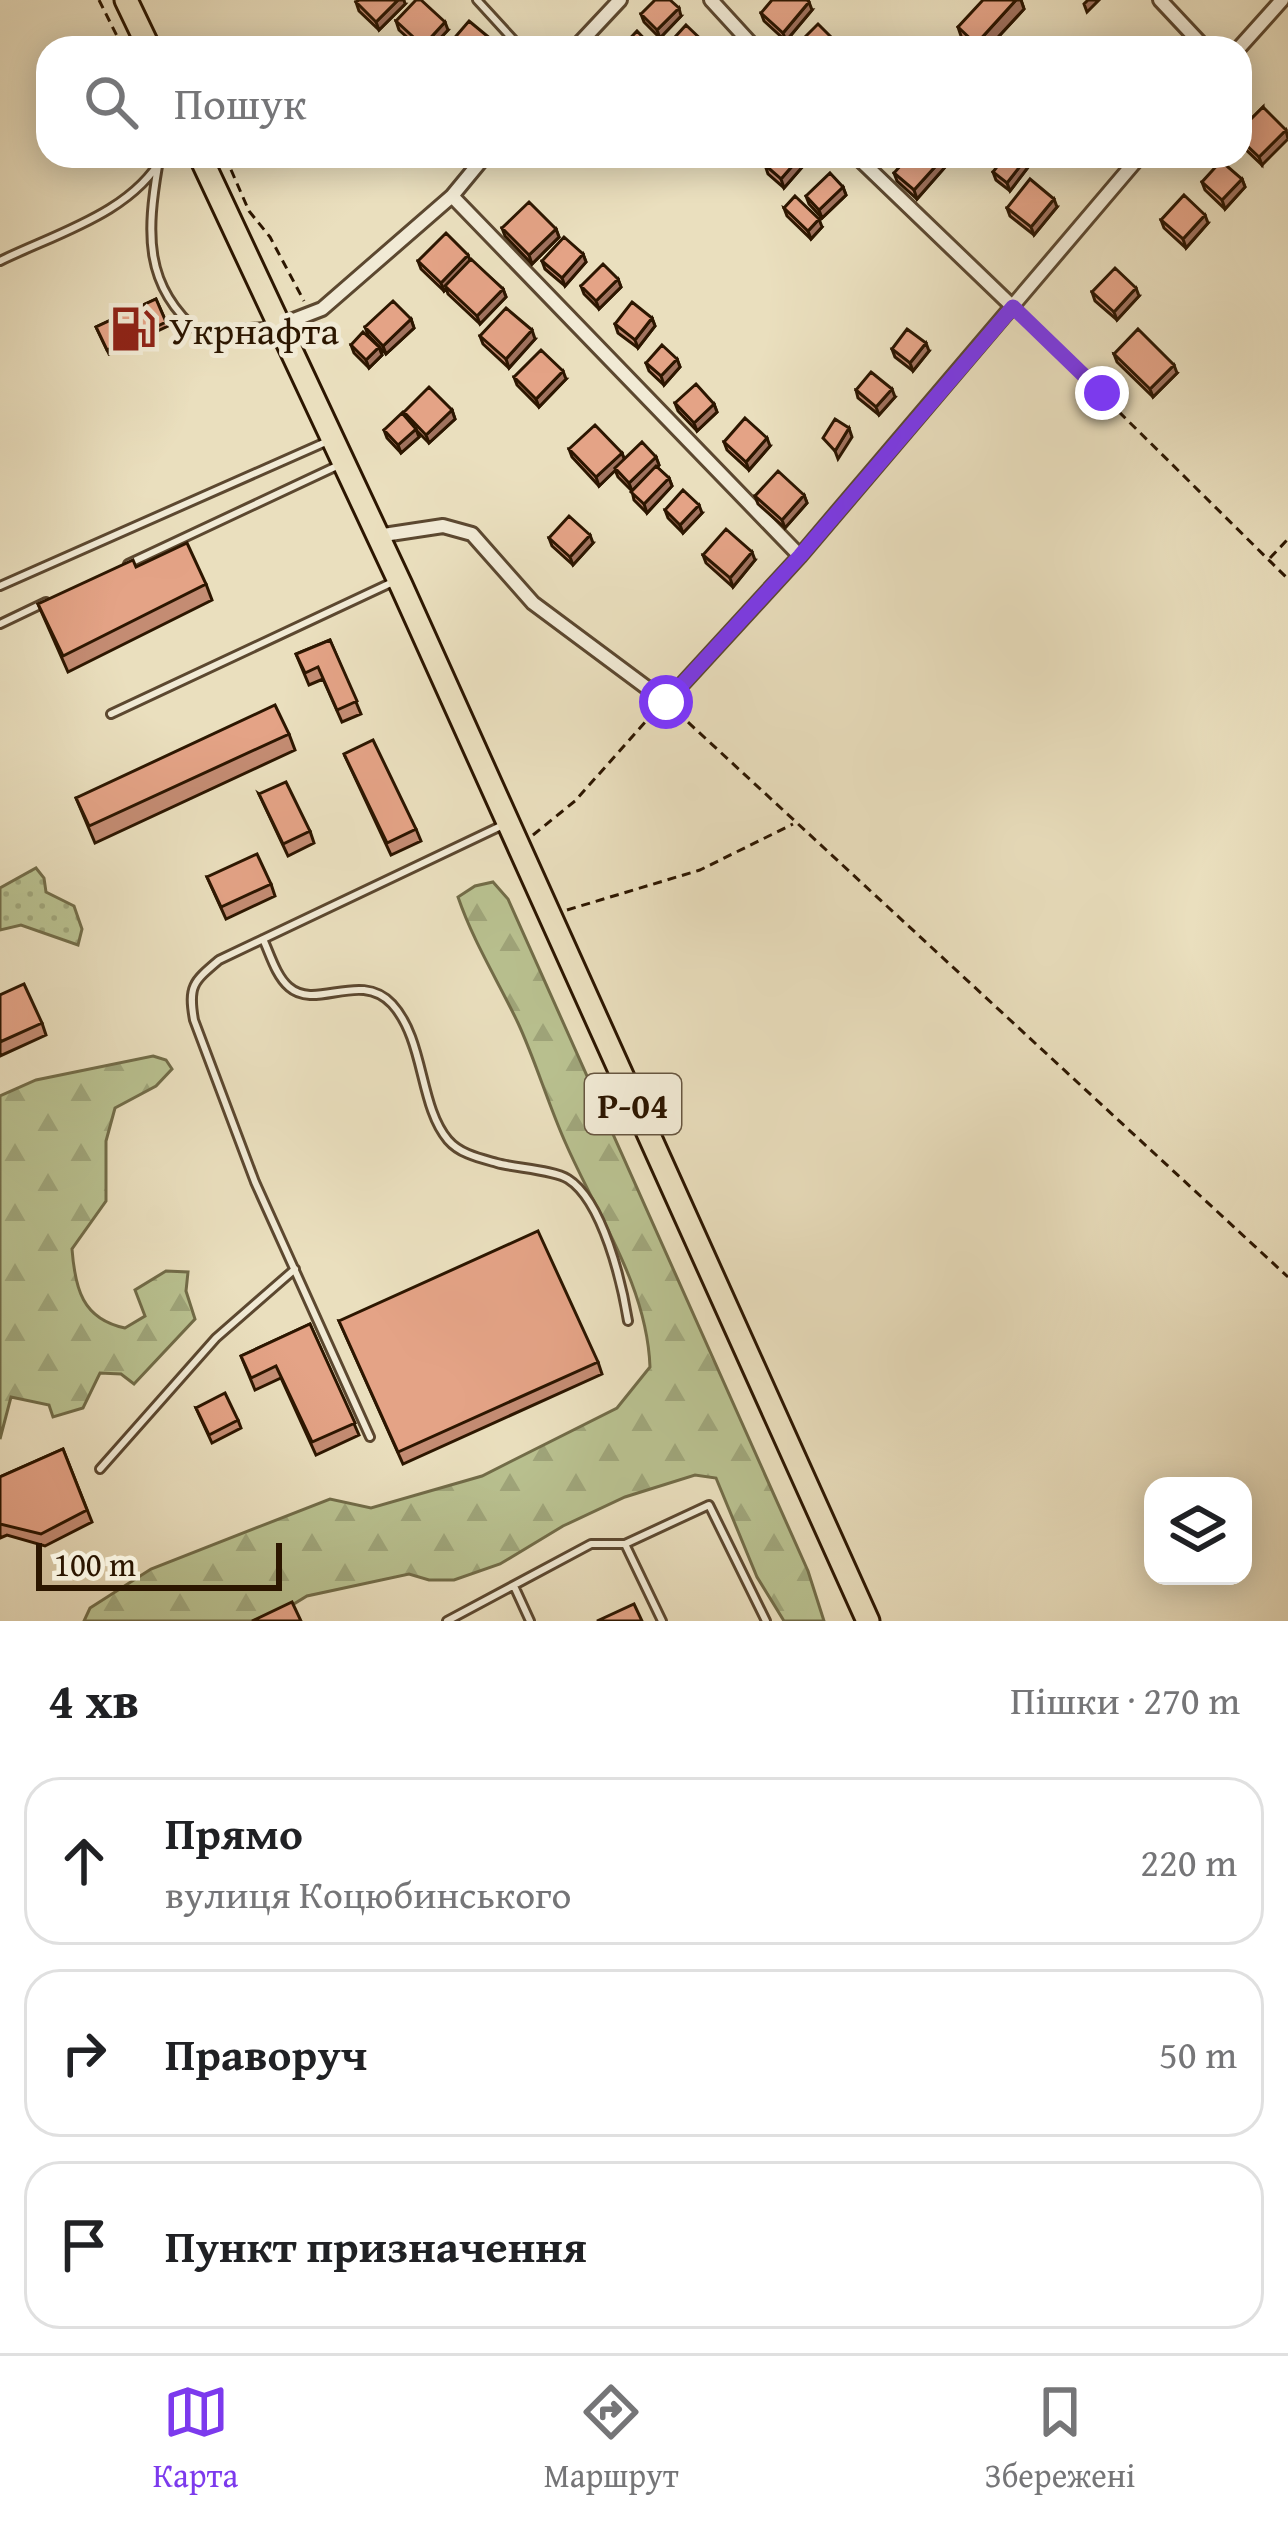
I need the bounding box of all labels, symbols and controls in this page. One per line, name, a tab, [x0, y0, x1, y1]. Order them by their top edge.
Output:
search box	[36, 36, 1252, 168]
icon: search	[78, 69, 144, 135]
text: Пошук	[174, 70, 307, 135]
place label: Укрнафта	[169, 301, 339, 358]
fuel station icon: Укрнафта	[108, 304, 158, 354]
route end	[1075, 366, 1129, 420]
route start	[639, 675, 693, 729]
road number: Р-04	[585, 1074, 681, 1134]
map controls	[1144, 1477, 1252, 1585]
button: layers	[1144, 1477, 1252, 1585]
scale bar	[36, 1537, 282, 1590]
text: 100 m	[54, 1540, 136, 1588]
text: 4 хв	[48, 1662, 139, 1737]
text: Пішки · 270 m	[1010, 1671, 1240, 1728]
text: Прямо	[165, 1800, 303, 1865]
icon: ahead	[51, 1828, 117, 1894]
text: 220 m	[1140, 1833, 1237, 1890]
text: вулиця Коцюбинського	[165, 1865, 572, 1922]
icon: right	[51, 2020, 117, 2086]
text: Праворуч	[165, 2021, 367, 2086]
text: 50 m	[1159, 2025, 1237, 2082]
icon: arrive	[51, 2212, 117, 2278]
text: Пункт призначення	[165, 2213, 587, 2278]
tab: Карта	[153, 2379, 238, 2499]
tab: Маршрут	[544, 2379, 679, 2499]
tab: Збережені	[984, 2379, 1135, 2499]

